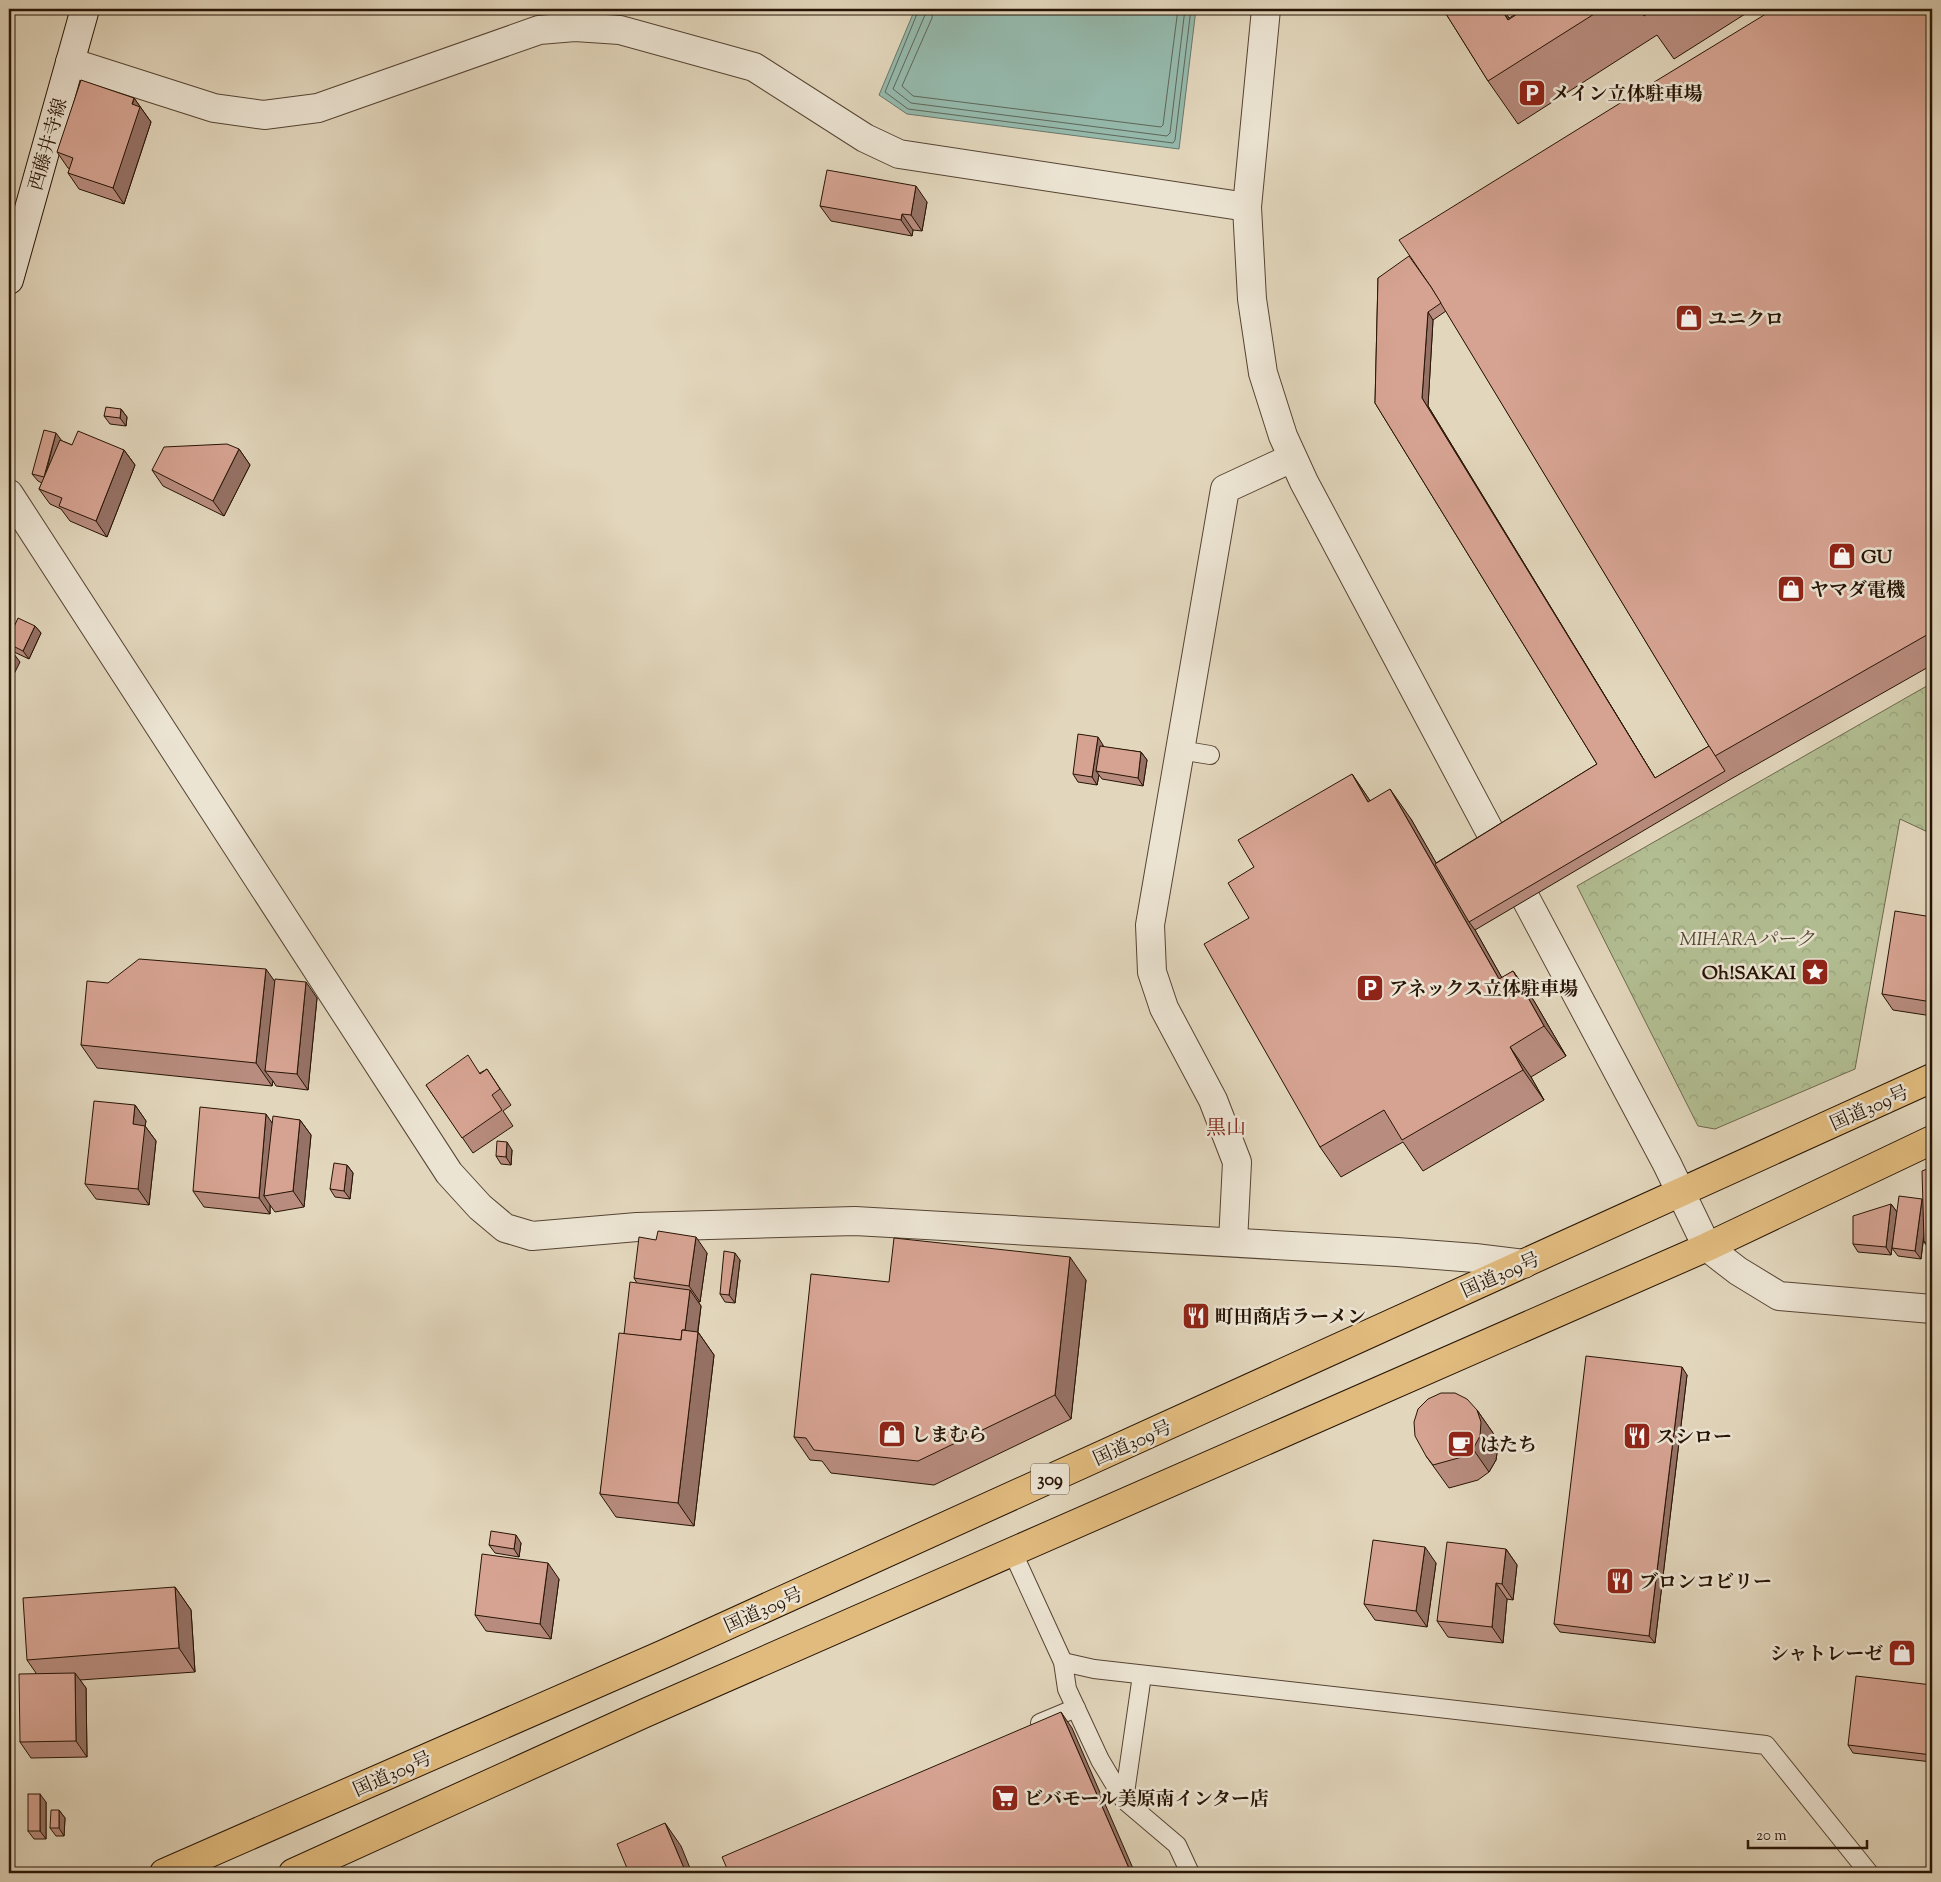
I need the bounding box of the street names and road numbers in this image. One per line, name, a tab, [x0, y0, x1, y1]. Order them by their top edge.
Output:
street label: 西藤井寺線	[23, 95, 75, 194]
street label: 国道309号	[1826, 1080, 1914, 1139]
street label: 国道309号	[1457, 1247, 1545, 1306]
street label: 国道309号	[1089, 1415, 1177, 1474]
road number: 309	[1031, 1464, 1069, 1495]
street label: 国道309号	[720, 1582, 808, 1641]
street label: 国道309号	[349, 1746, 437, 1805]

